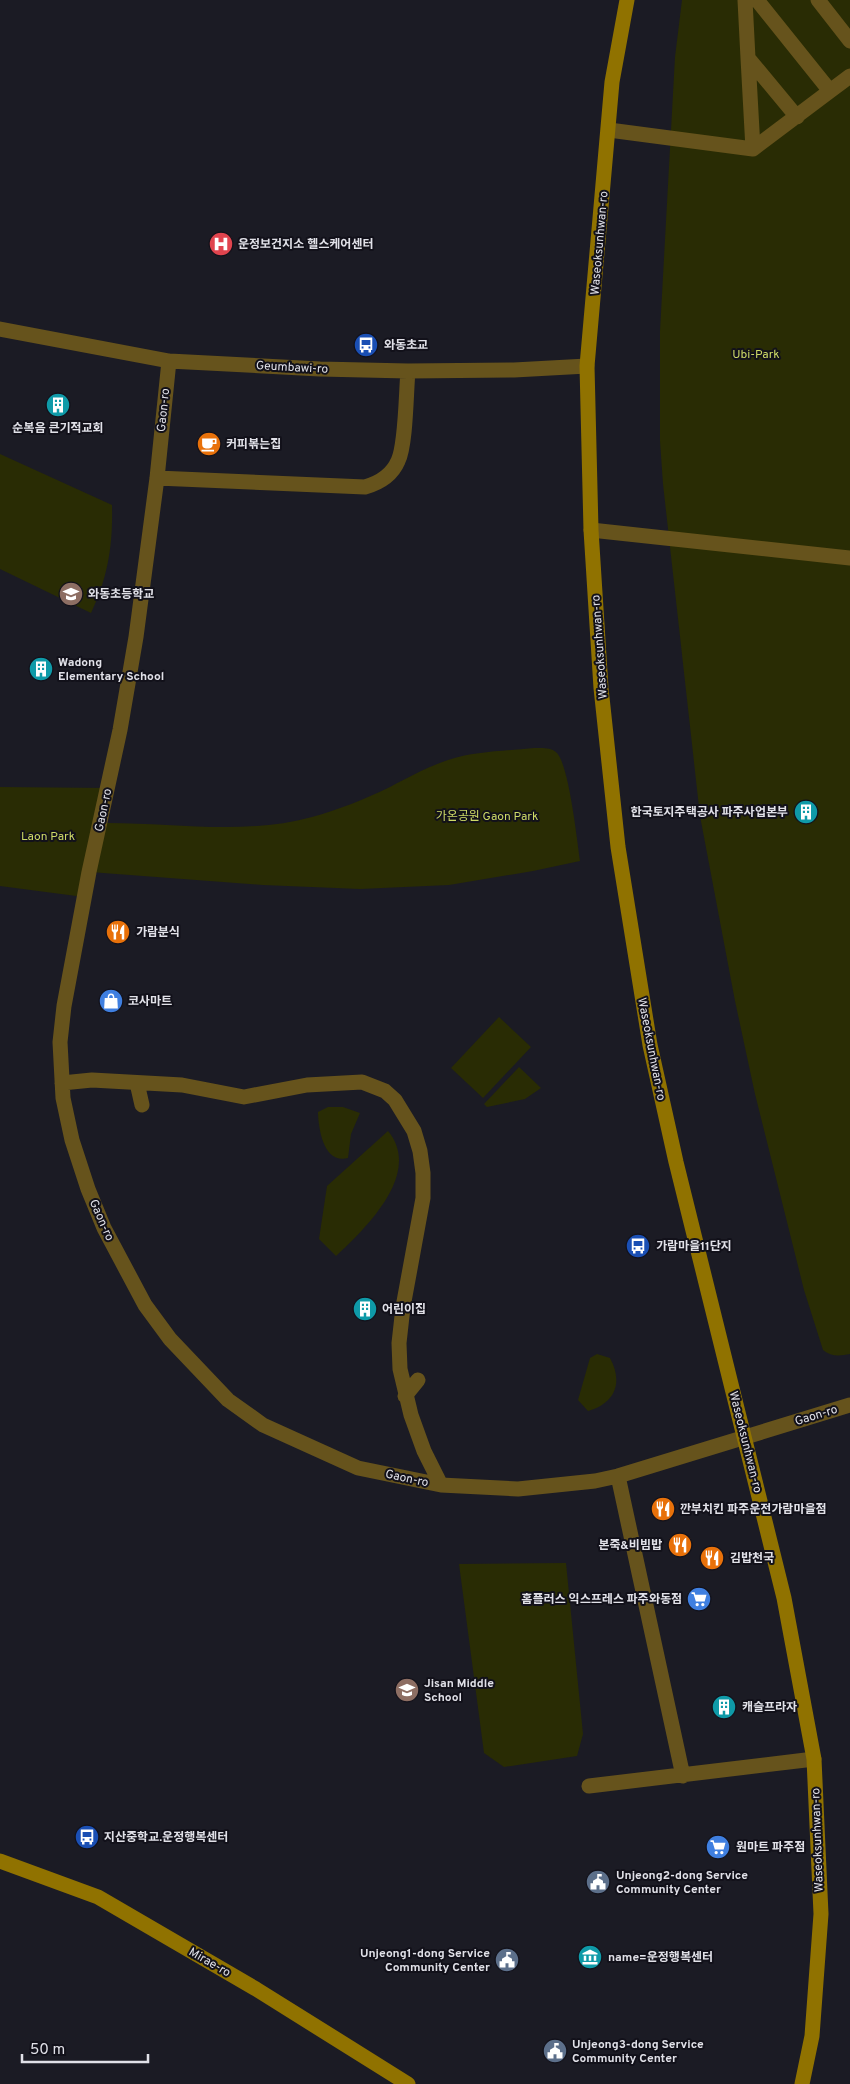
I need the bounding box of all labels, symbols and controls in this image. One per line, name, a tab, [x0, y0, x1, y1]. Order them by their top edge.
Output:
street label: Waseoksunhwan-ro	[587, 190, 613, 296]
hospital icon: 운정보건지소 헬스케어센터	[208, 231, 234, 257]
place label: 운정보건지소 헬스케어센터	[238, 237, 373, 253]
bus stop icon: 와동초교	[353, 332, 379, 358]
place label: 와동초교	[384, 338, 428, 354]
park label: Ubi-Park	[732, 347, 780, 363]
street label: Geumbawi-ro	[255, 358, 329, 378]
street label: Gaon-ro	[154, 387, 174, 433]
building icon: 순복음 큰기적교회	[45, 392, 71, 418]
place label: 순복음 큰기적교회	[12, 421, 104, 437]
cafe icon: 커피볶는집	[196, 431, 222, 457]
place label: 커피볶는집	[226, 437, 281, 453]
school or university icon: 와동초등학교	[58, 581, 84, 607]
place label: 와동초등학교	[88, 587, 154, 603]
street label: Waseoksunhwan-ro	[588, 594, 612, 700]
place label: Wadong Elementary School	[58, 655, 164, 685]
building icon: Wadong Elementary School	[28, 656, 54, 682]
street label: Gaon-ro	[92, 787, 116, 833]
building icon: 한국토지주택공사 파주사업본부	[793, 799, 819, 825]
place label: 한국토지주택공사 파주사업본부	[630, 805, 788, 821]
park label: 가온공원 Gaon Park	[436, 809, 538, 825]
park label: Laon Park	[21, 829, 75, 845]
restaurant icon: 가람분식	[105, 919, 131, 945]
place label: 가람분식	[136, 925, 180, 941]
shop icon: 코사마트	[98, 988, 124, 1014]
place label: 코사마트	[128, 994, 172, 1010]
street label: Waseoksunhwan-ro	[633, 996, 669, 1102]
street label: Gaon-ro	[85, 1197, 117, 1244]
bus stop icon: 가람마을11단지	[625, 1233, 651, 1259]
place label: 가람마을11단지	[656, 1239, 732, 1255]
building icon: 어린이집	[352, 1296, 378, 1322]
place label: 어린이집	[382, 1302, 426, 1318]
street label: Waseoksunhwan-ro	[725, 1390, 765, 1495]
street label: Gaon-ro	[793, 1402, 840, 1430]
street label: Gaon-ro	[384, 1467, 430, 1491]
restaurant icon: 깐부치킨 파주운전가람마을점	[650, 1496, 676, 1522]
place label: 깐부치킨 파주운전가람마을점	[680, 1502, 827, 1518]
restaurant icon: 본죽&비빔밥	[667, 1532, 693, 1558]
place label: 본죽&비빔밥	[598, 1538, 662, 1554]
restaurant icon: 김밥천국	[699, 1545, 725, 1571]
place label: 김밥천국	[730, 1551, 774, 1567]
supermarket icon: 홈플러스 익스프레스 파주와동점	[686, 1586, 712, 1612]
place label: 홈플러스 익스프레스 파주와동점	[521, 1592, 682, 1608]
place label: Jisan Middle School	[424, 1676, 494, 1706]
school or university icon: Jisan Middle School	[394, 1677, 420, 1703]
building icon: 캐슬프라자	[711, 1694, 737, 1720]
place label: 캐슬프라자	[742, 1700, 797, 1716]
street label: Waseoksunhwan-ro	[808, 1787, 828, 1892]
bus stop icon: 지산중학교.운정행복센터	[74, 1824, 100, 1850]
place label: 지산중학교.운정행복센터	[104, 1830, 228, 1846]
supermarket icon: 원마트 파주점	[705, 1834, 731, 1860]
place label: 원마트 파주점	[736, 1840, 805, 1856]
place label: Unjeong2-dong Service Community Center	[616, 1868, 748, 1898]
public building icon: Unjeong2-dong Service Community Center	[585, 1869, 611, 1895]
street label: Mirae-ro	[186, 1944, 234, 1981]
museum icon: name=운정행복센터	[577, 1944, 603, 1970]
place label: Unjeong1-dong Service Community Center	[360, 1946, 490, 1976]
public building icon: Unjeong1-dong Service Community Center	[494, 1947, 520, 1973]
place label: name=운정행복센터	[608, 1950, 713, 1966]
scale bar	[22, 2032, 149, 2064]
place label: Unjeong3-dong Service Community Center	[572, 2037, 704, 2067]
public building icon: Unjeong3-dong Service Community Center	[542, 2038, 568, 2064]
text: 50 m	[30, 2041, 65, 2060]

